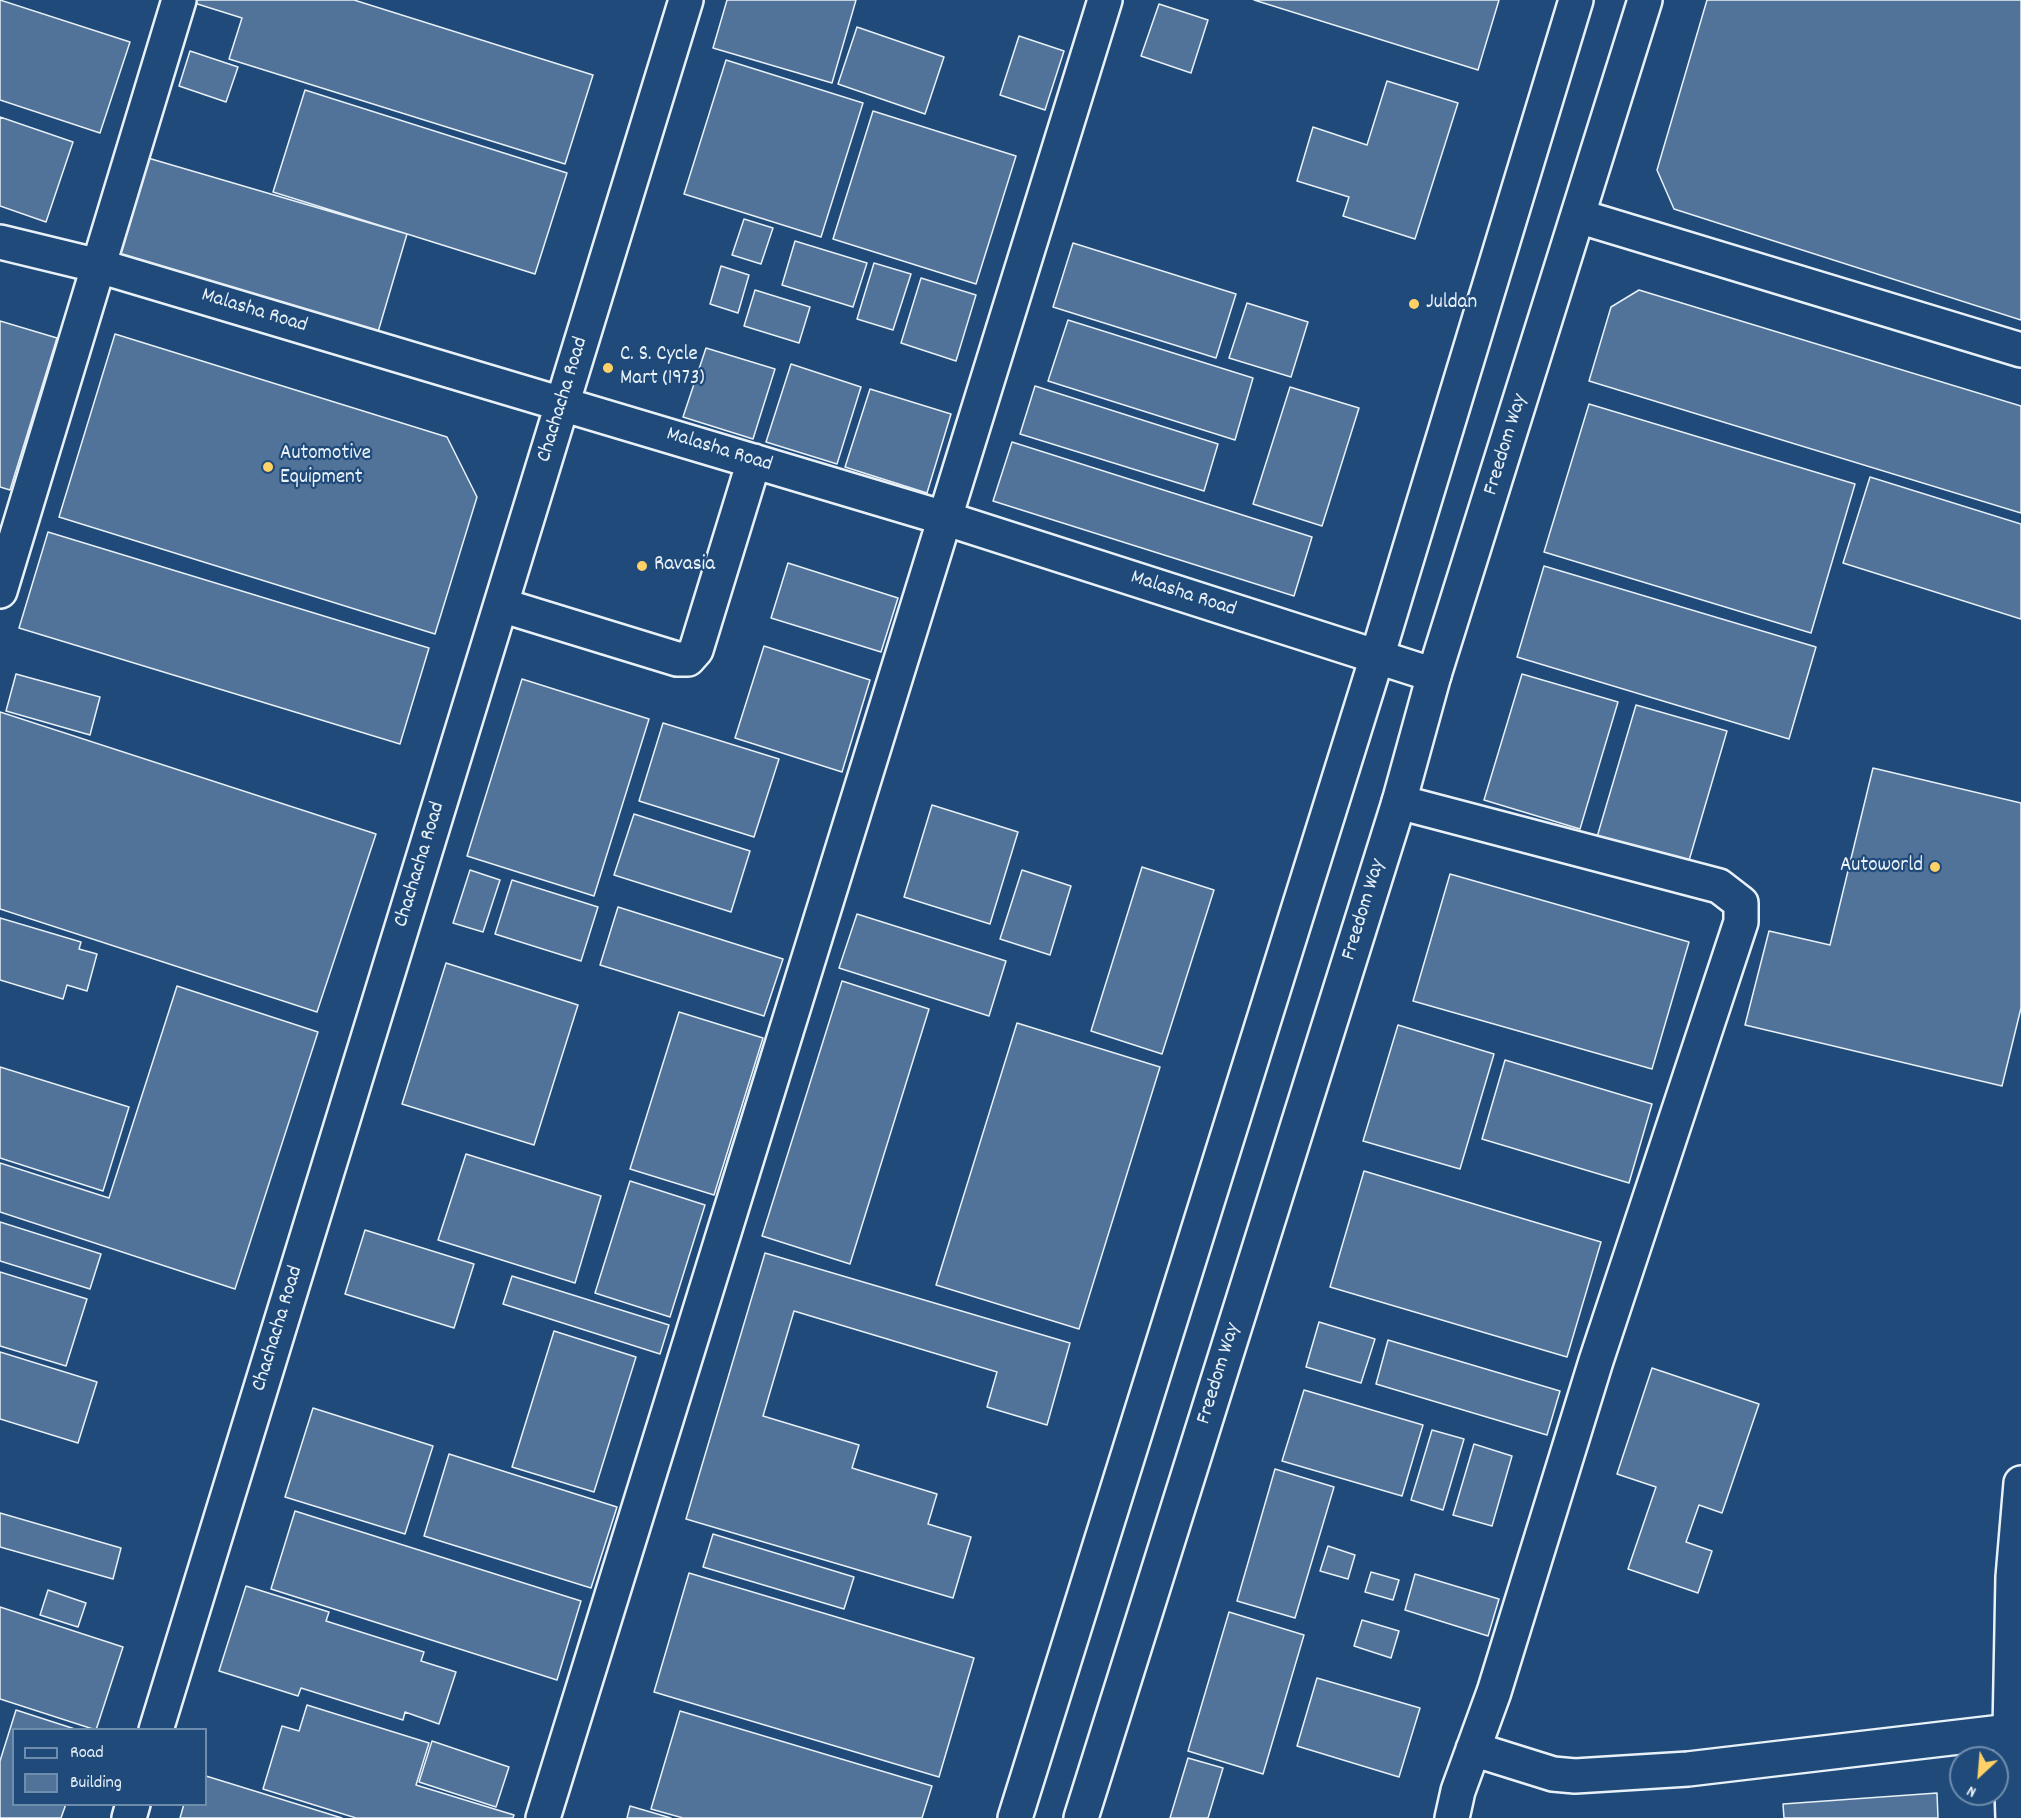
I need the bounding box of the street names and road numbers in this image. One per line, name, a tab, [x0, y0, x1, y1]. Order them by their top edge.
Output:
street label: Malasha Road	[198, 284, 310, 340]
street label: Chachacha Road	[533, 334, 595, 466]
street label: Freedom Way	[1480, 391, 1534, 499]
street label: Malasha Road	[663, 423, 775, 479]
street label: Malasha Road	[1127, 566, 1239, 624]
street label: Chachacha Road	[390, 799, 452, 931]
street label: Freedom Way	[1338, 856, 1392, 964]
street label: Chachacha Road	[248, 1263, 310, 1395]
street label: Freedom Way	[1193, 1320, 1247, 1428]

